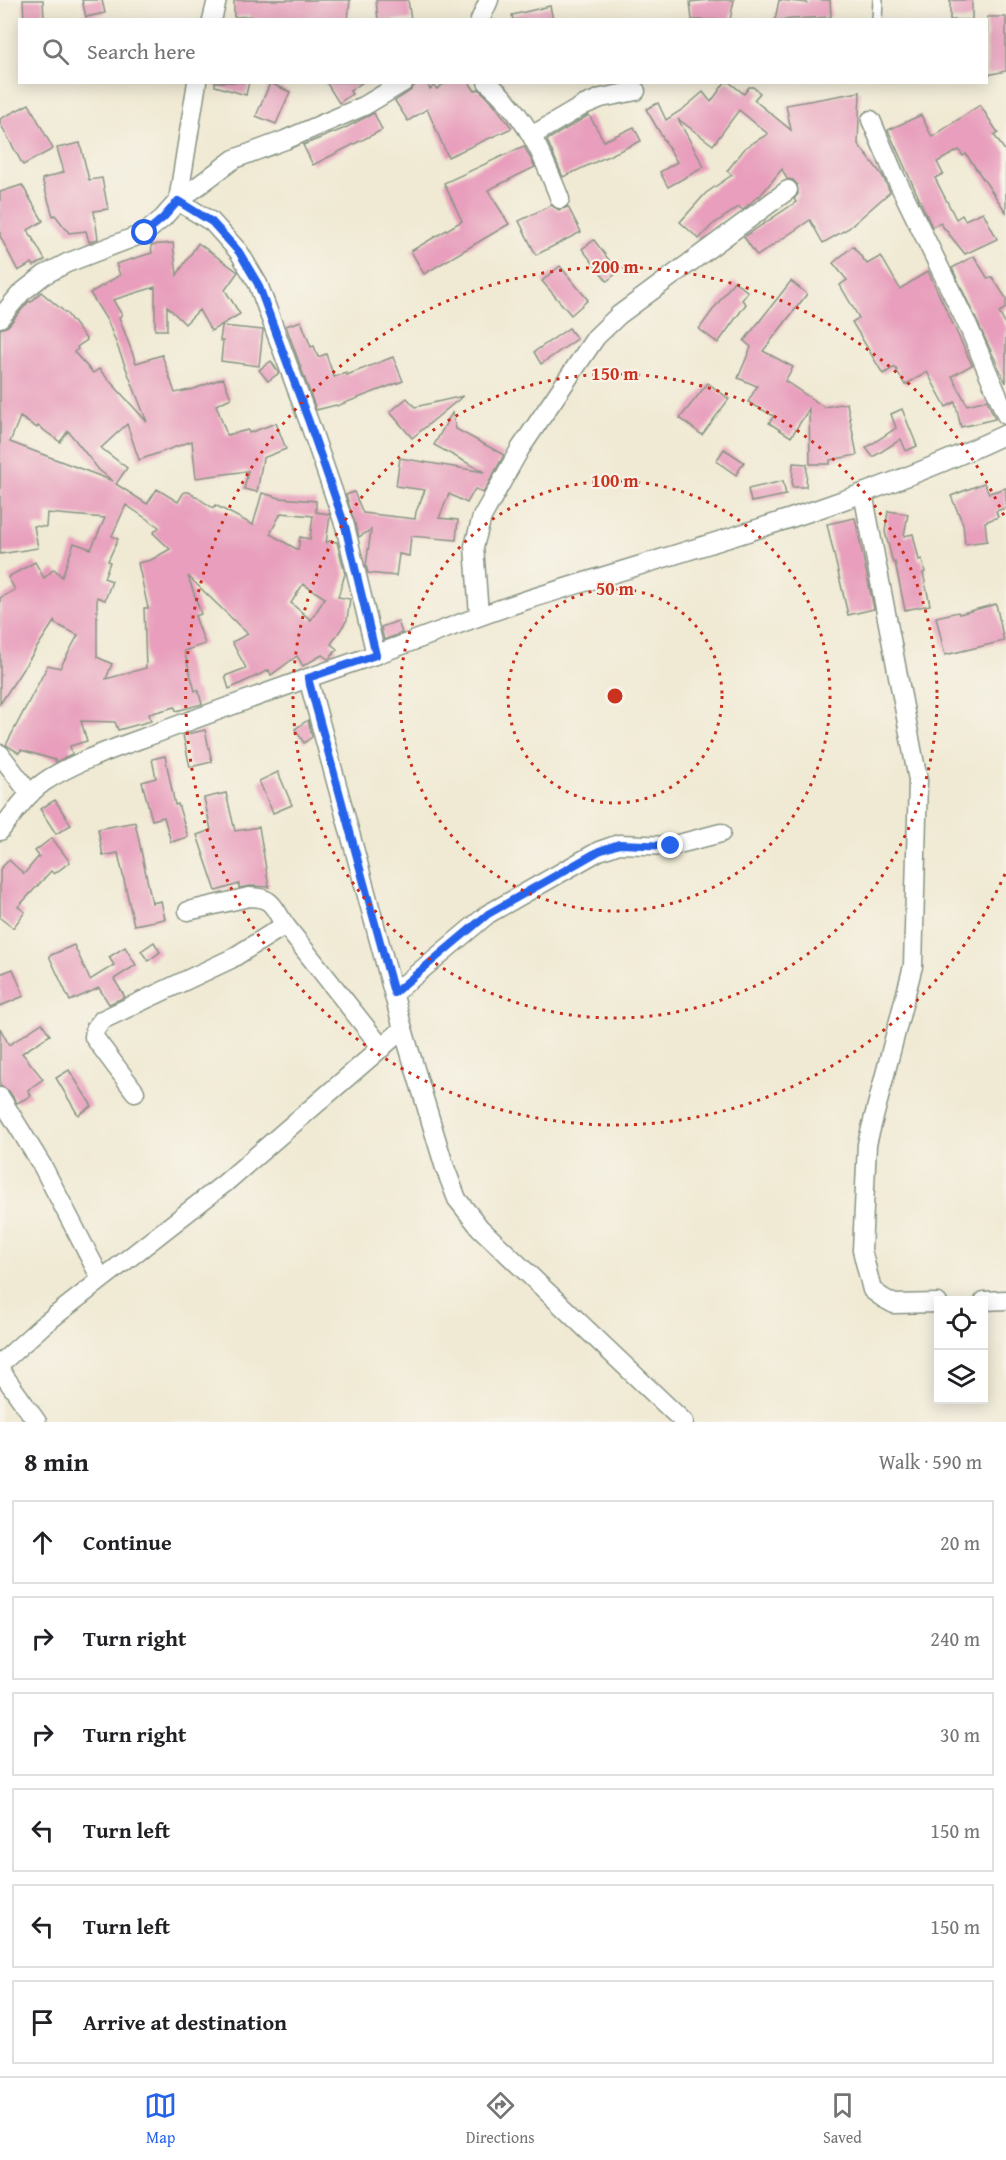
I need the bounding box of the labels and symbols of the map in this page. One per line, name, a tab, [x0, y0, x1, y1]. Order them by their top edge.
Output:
route start	[131, 219, 157, 245]
text: 200 m	[591, 253, 639, 280]
text: 150 m	[591, 360, 639, 387]
text: 100 m	[591, 467, 639, 494]
text: 50 m	[596, 575, 635, 602]
centre of rings	[605, 686, 625, 706]
route end	[657, 832, 683, 858]

